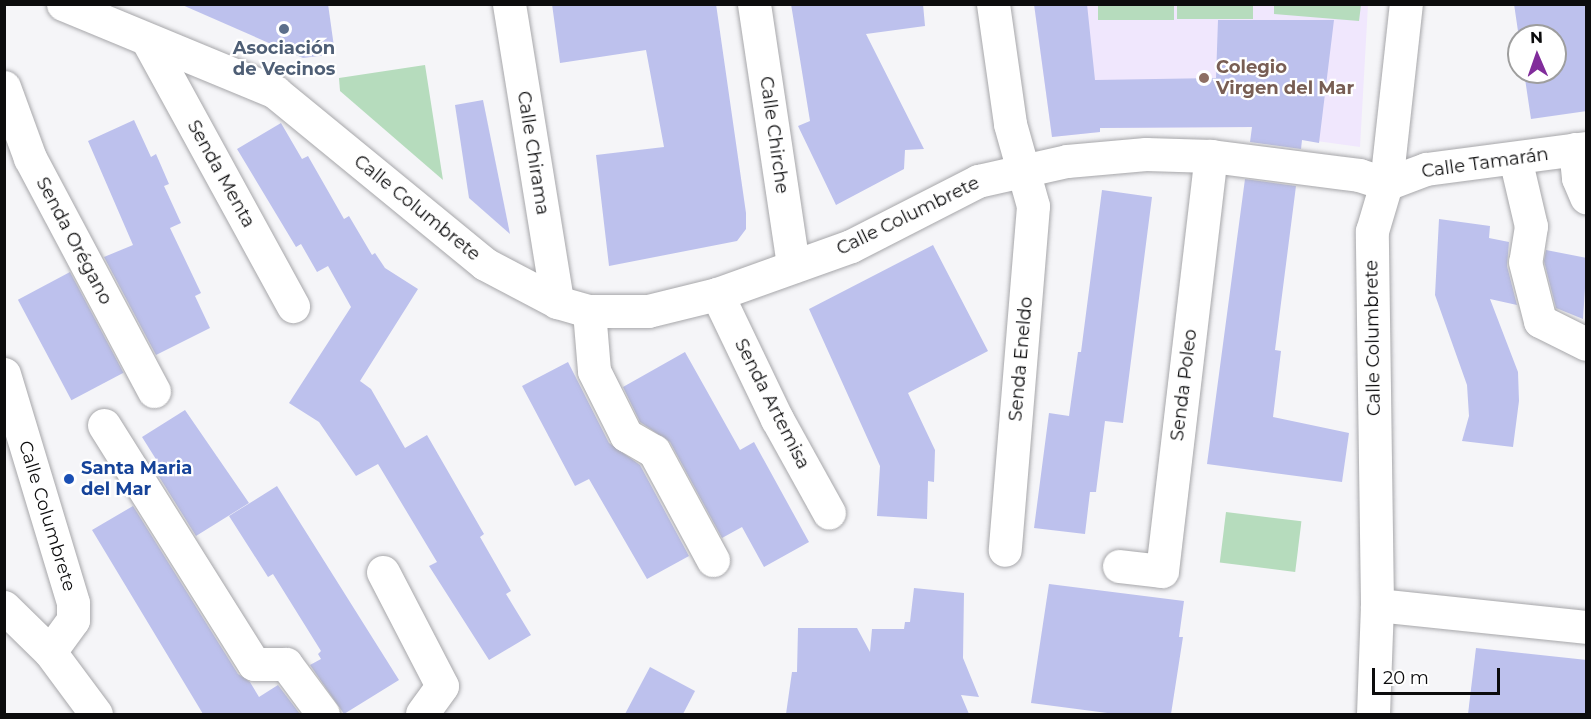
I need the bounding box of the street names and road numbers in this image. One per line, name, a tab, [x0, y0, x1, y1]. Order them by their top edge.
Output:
street label: Calle Chirche	[755, 75, 793, 195]
street label: Calle Chirama	[513, 90, 553, 216]
street label: Senda Menta	[183, 117, 259, 231]
street label: Calle Tamarán	[1420, 143, 1550, 183]
street label: Calle Columbrete	[350, 150, 484, 266]
street label: Calle Columbrete	[833, 172, 983, 260]
street label: Senda Orégano	[31, 174, 117, 308]
street label: Calle Columbrete	[1361, 260, 1385, 416]
street label: Senda Eneldo	[1005, 296, 1037, 422]
street label: Senda Poleo	[1166, 328, 1202, 442]
street label: Senda Artemisa	[730, 335, 814, 473]
street label: Calle Columbrete	[14, 438, 80, 594]

